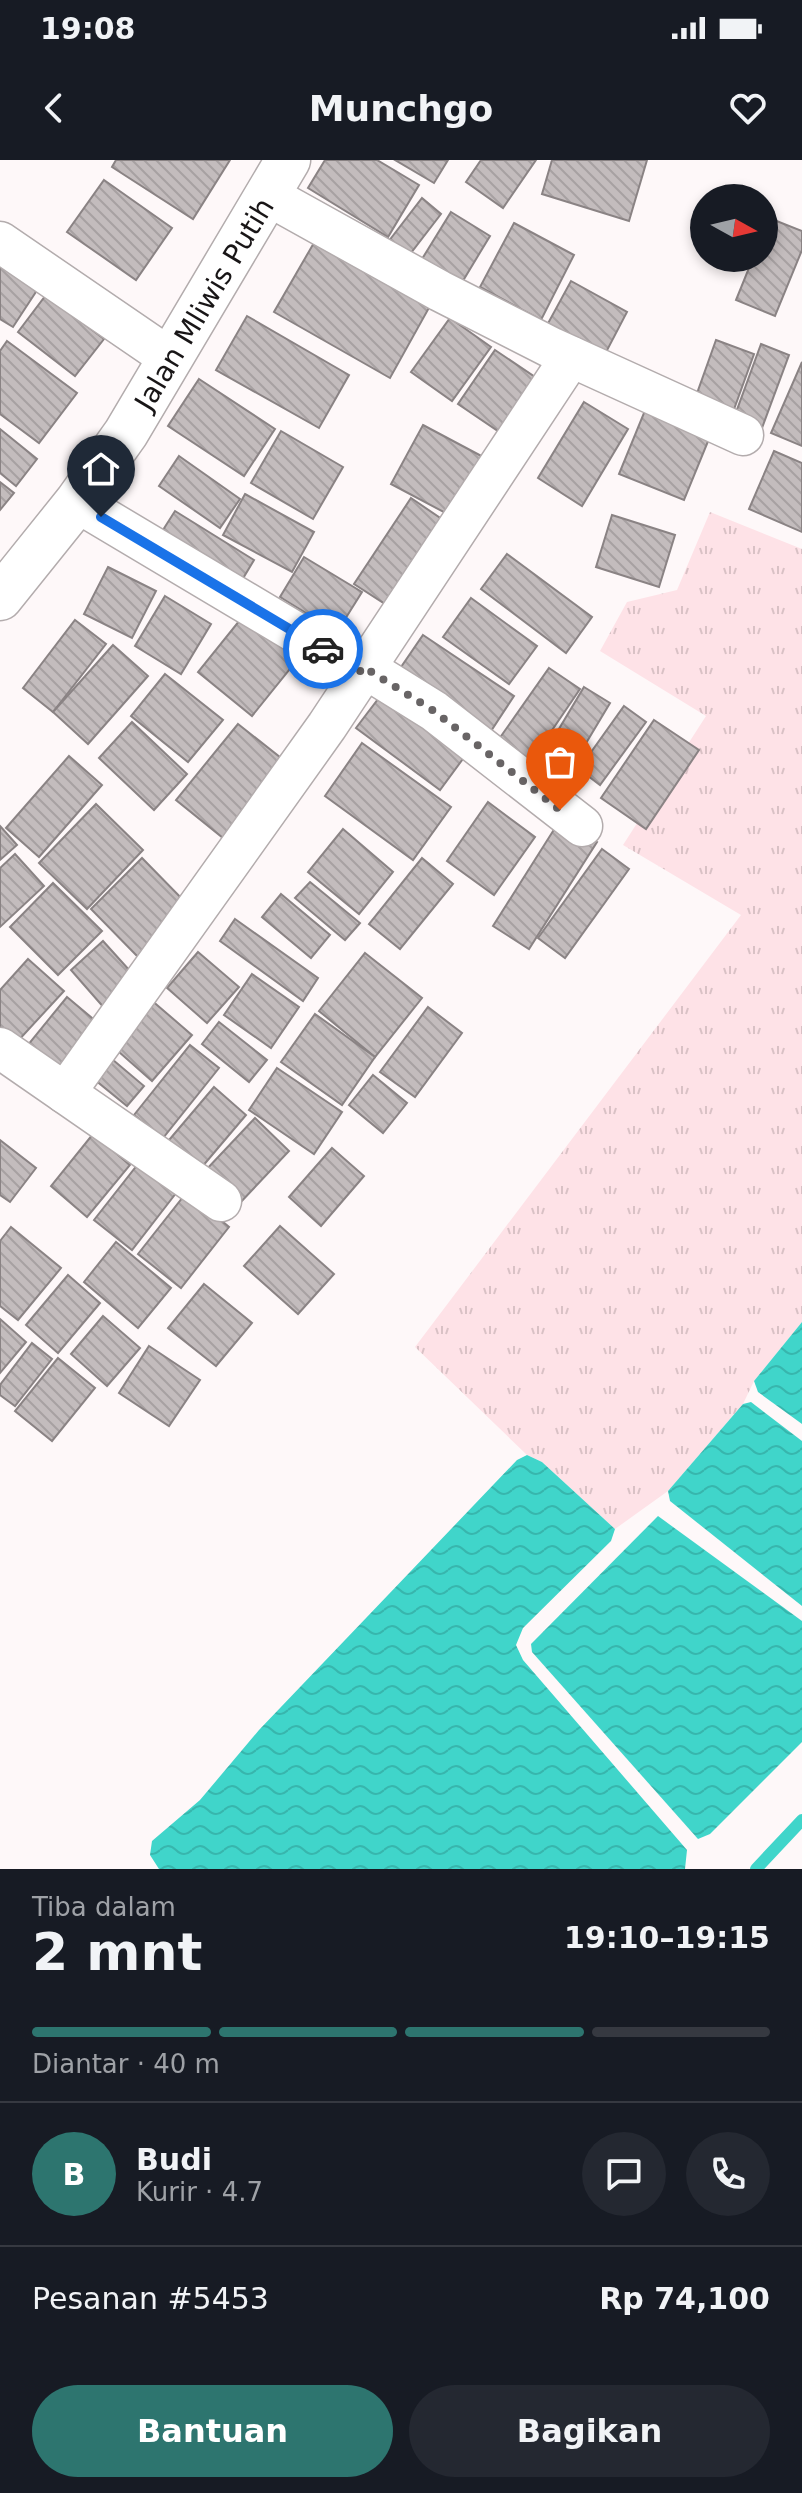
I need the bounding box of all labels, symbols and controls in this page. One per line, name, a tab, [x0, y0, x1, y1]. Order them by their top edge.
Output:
text: 19:08	[40, 11, 136, 46]
icon: back	[32, 86, 76, 130]
icon: heart	[726, 86, 770, 130]
text: Munchgo	[309, 88, 493, 129]
north arrow	[690, 184, 778, 272]
map controls	[690, 184, 778, 272]
street label: Jalan Mliwis Putih	[127, 192, 281, 418]
pin	[67, 435, 135, 517]
icon: home	[79, 447, 123, 491]
courier	[283, 609, 363, 689]
icon: car	[301, 627, 345, 671]
pin	[526, 728, 594, 810]
icon: bag	[538, 740, 582, 784]
text: Tiba dalam	[32, 1892, 176, 1922]
text: 19:10–19:15	[564, 1920, 770, 1955]
text: 2 mnt	[32, 1922, 202, 1982]
text: Diantar · 40 m	[32, 2049, 220, 2079]
button: chat	[582, 2132, 666, 2216]
button: phone	[686, 2132, 770, 2216]
text: Budi	[136, 2142, 212, 2177]
text: B	[63, 2157, 85, 2192]
text: Kurir · 4.7	[136, 2177, 263, 2207]
text: Pesanan #5453	[32, 2281, 269, 2316]
text: Rp 74,100	[599, 2281, 770, 2316]
button: Bantuan	[32, 2385, 393, 2477]
button: Bagikan	[409, 2385, 770, 2477]

